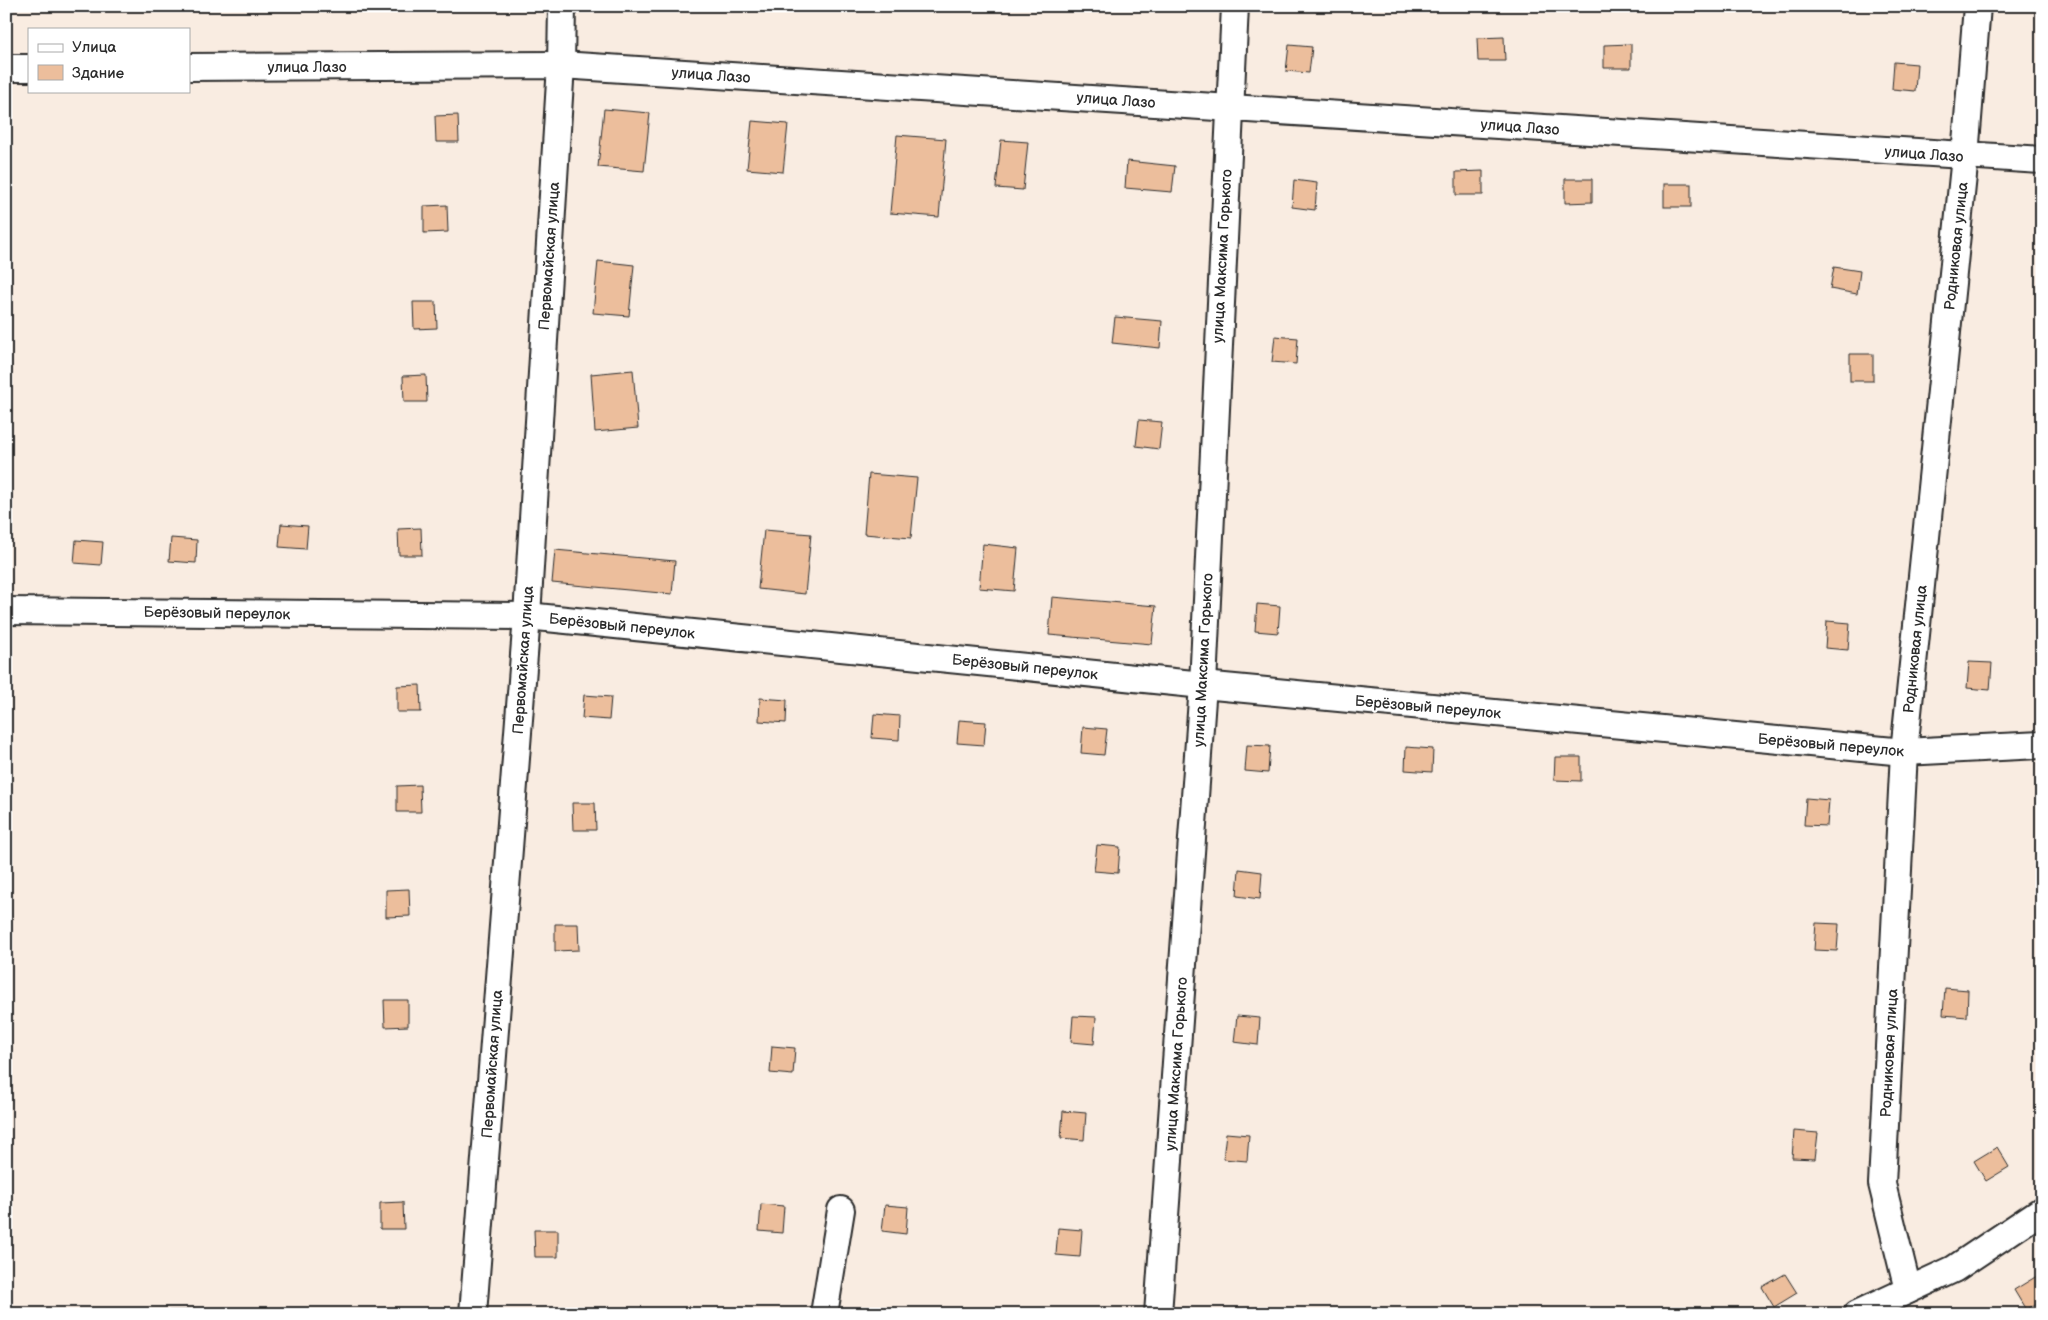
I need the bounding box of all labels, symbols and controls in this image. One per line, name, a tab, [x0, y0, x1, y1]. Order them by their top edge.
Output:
legend	[28, 28, 190, 92]
text: Улица	[72, 38, 117, 57]
street label: улица Лазо	[267, 58, 347, 77]
street label: улица Лазо	[671, 63, 751, 88]
text: Здание	[72, 64, 124, 83]
street label: улица Лазо	[1076, 88, 1156, 113]
street label: улица Лазо	[1480, 115, 1560, 140]
street label: улица Лазо	[1884, 142, 1964, 167]
street label: улица Максима Горького	[1208, 168, 1237, 343]
street label: Первомайская улица	[535, 181, 564, 331]
street label: Родниковая улица	[1940, 181, 1973, 311]
street label: улица Максима Горького	[1189, 572, 1218, 747]
street label: Родниковая улица	[1899, 584, 1932, 714]
street label: Первомайская улица	[509, 585, 538, 735]
street label: Берёзовый переулок	[143, 603, 291, 624]
street label: Берёзовый переулок	[548, 609, 696, 644]
street label: Берёзовый переулок	[951, 650, 1099, 685]
street label: Берёзовый переулок	[1354, 692, 1502, 723]
street label: Берёзовый переулок	[1757, 730, 1905, 761]
street label: улица Максима Горького	[1161, 976, 1192, 1152]
street label: Родниковая улица	[1877, 988, 1902, 1118]
street label: Первомайская улица	[478, 989, 507, 1139]

